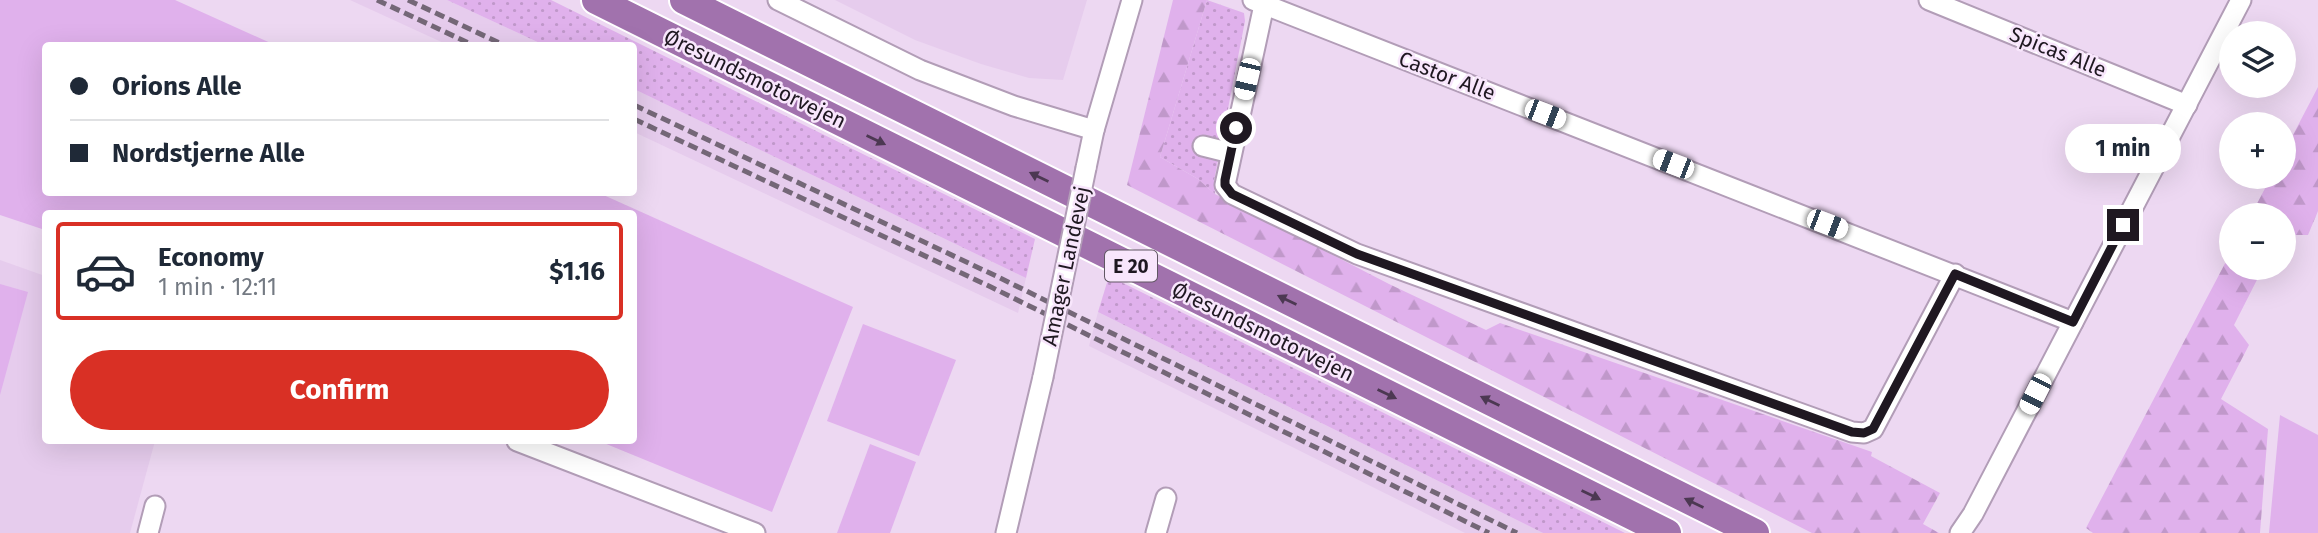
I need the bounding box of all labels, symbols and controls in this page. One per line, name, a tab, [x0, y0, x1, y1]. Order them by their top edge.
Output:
street label: Spicas Alle	[2006, 21, 2110, 83]
map controls	[2219, 21, 2296, 280]
button: layers	[2219, 21, 2296, 98]
street label: Øresundsmotorvejen	[660, 24, 850, 134]
street label: Castor Alle	[1395, 46, 1499, 106]
car	[1233, 56, 1262, 102]
text: Orions Alle	[112, 71, 242, 102]
car	[1522, 97, 1569, 131]
route start	[1220, 112, 1252, 144]
button: +	[2219, 112, 2296, 189]
callout: 1 min	[2065, 124, 2181, 173]
one-way arrow	[866, 134, 886, 145]
text: 1 min	[2095, 134, 2151, 162]
text: Nordstjerne Alle	[112, 138, 305, 169]
car	[1650, 147, 1697, 181]
one-way arrow	[1029, 171, 1049, 182]
street label: Amager Landevej	[1036, 184, 1096, 348]
button: −	[2219, 203, 2296, 280]
car	[1804, 207, 1851, 241]
route end	[2107, 209, 2139, 241]
icon: car	[74, 240, 137, 303]
text: Economy	[158, 242, 264, 273]
road number: E 20	[1105, 250, 1157, 282]
text: $1.16	[549, 256, 605, 287]
text: 1 min · 12:11	[158, 273, 277, 301]
street label: Øresundsmotorvejen	[1168, 277, 1358, 387]
one-way arrow	[1277, 294, 1297, 306]
button: Confirm	[70, 350, 609, 430]
car	[2017, 371, 2054, 417]
one-way arrow	[1377, 388, 1397, 399]
one-way arrow	[1480, 396, 1500, 407]
one-way arrow	[1581, 489, 1601, 500]
one-way arrow	[1684, 497, 1704, 508]

